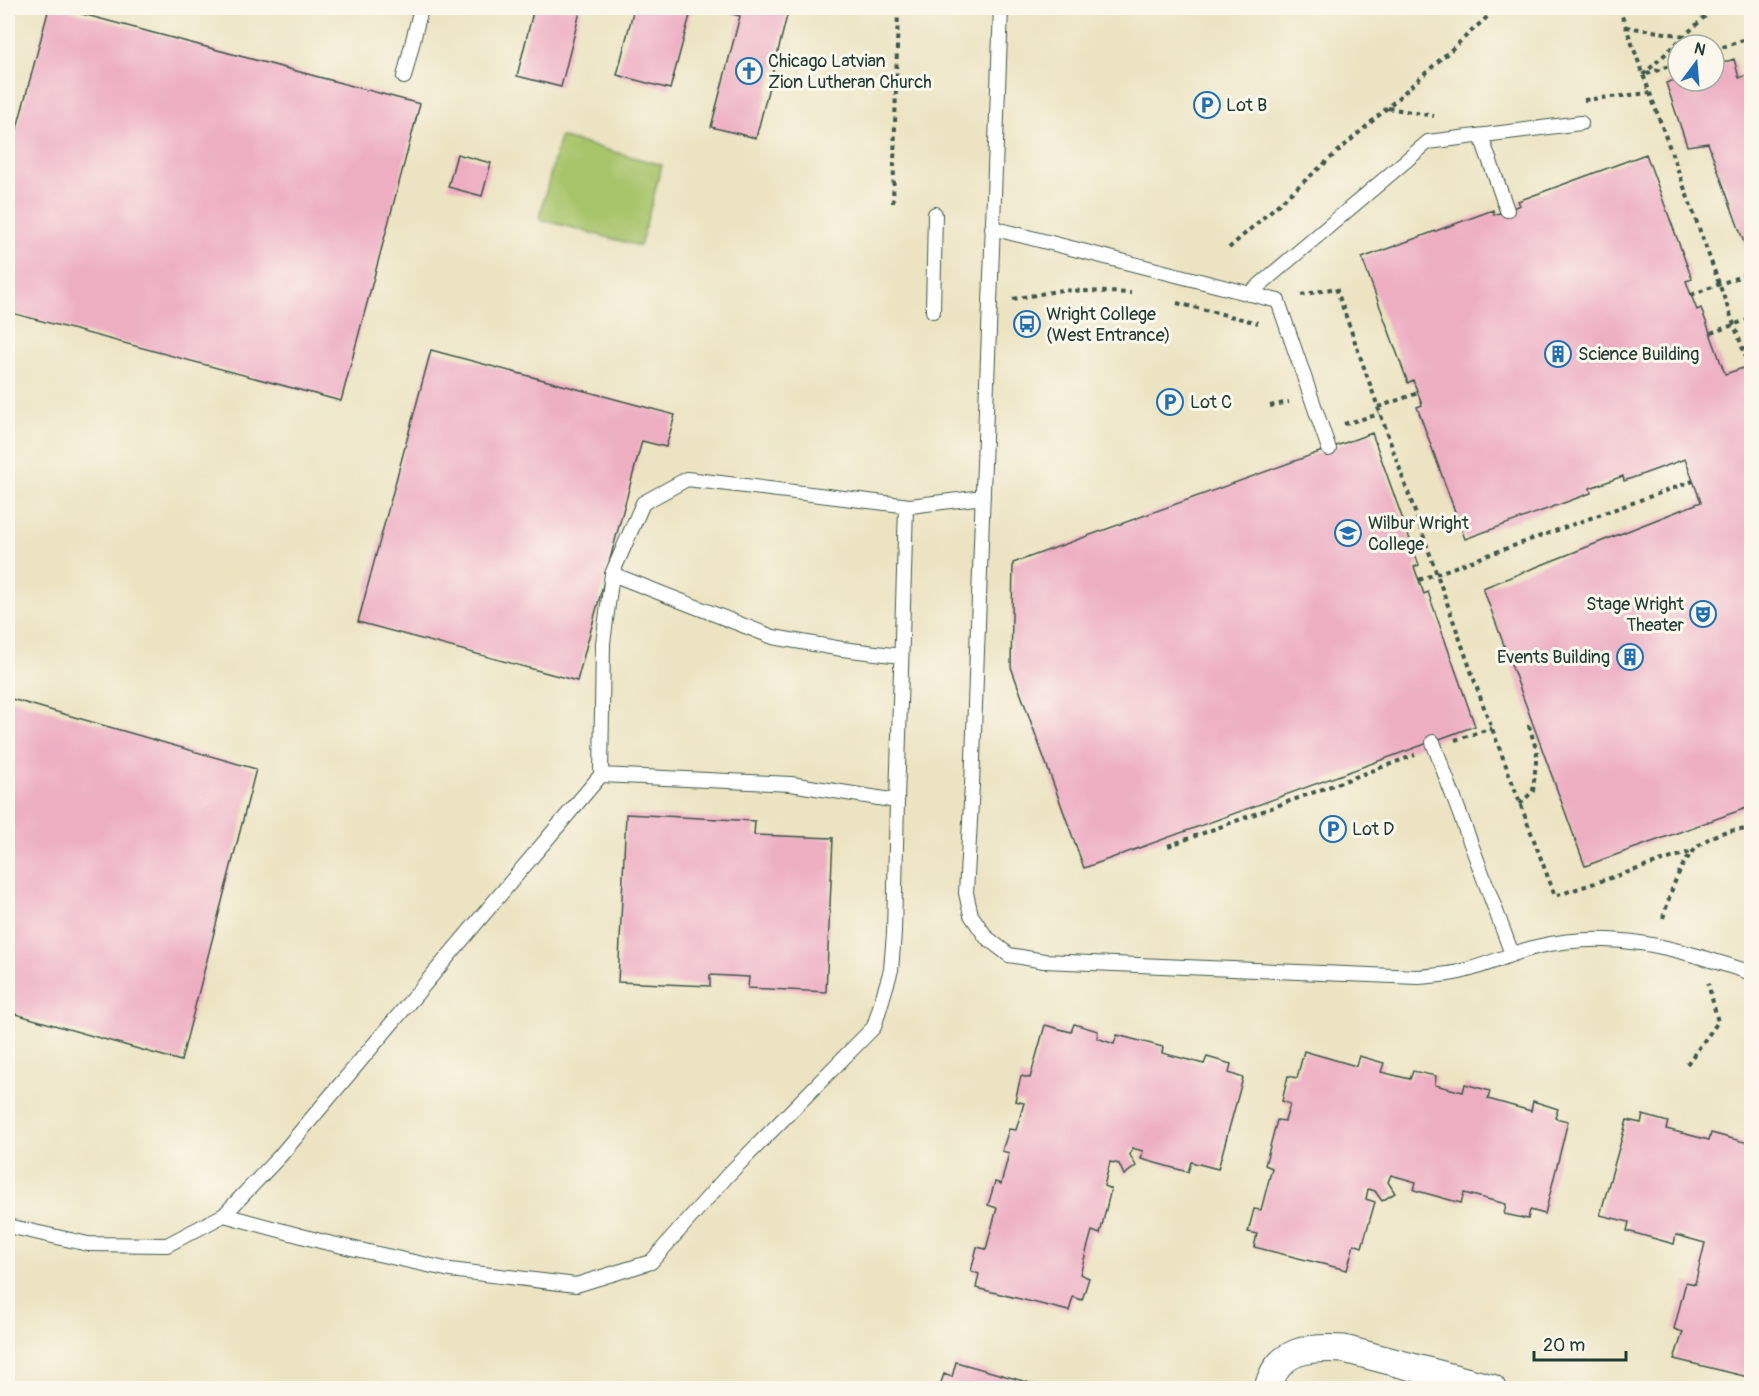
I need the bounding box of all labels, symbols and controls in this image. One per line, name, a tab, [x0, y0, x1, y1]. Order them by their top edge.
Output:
north arrow	[1666, 33, 1726, 93]
text: N	[1692, 38, 1708, 61]
place label: Chicago Latvian Zion Lutheran Church	[768, 50, 932, 94]
church icon: Chicago Latvian Zion Lutheran Church	[734, 56, 764, 86]
parking icon: Lot B	[1192, 90, 1222, 120]
place label: Lot B	[1226, 94, 1267, 117]
place label: Wright College (West Entrance)	[1046, 303, 1171, 347]
bus stop icon: Wright College (West Entrance)	[1012, 309, 1042, 339]
building icon: Science Building	[1543, 339, 1573, 369]
place label: Science Building	[1578, 343, 1699, 366]
parking icon: Lot C	[1155, 387, 1185, 417]
place label: Lot C	[1190, 391, 1232, 414]
place label: Wilbur Wright College	[1368, 512, 1470, 556]
school or university icon: Wilbur Wright College	[1333, 518, 1363, 548]
place label: Stage Wright Theater	[1586, 593, 1685, 637]
theatre icon: Stage Wright Theater	[1688, 599, 1718, 629]
building icon: Events Building	[1615, 642, 1645, 672]
place label: Events Building	[1497, 646, 1610, 669]
parking icon: Lot D	[1318, 814, 1348, 844]
place label: Lot D	[1352, 818, 1394, 841]
scale bar	[1534, 1324, 1626, 1362]
text: 20 m	[1543, 1334, 1585, 1357]

